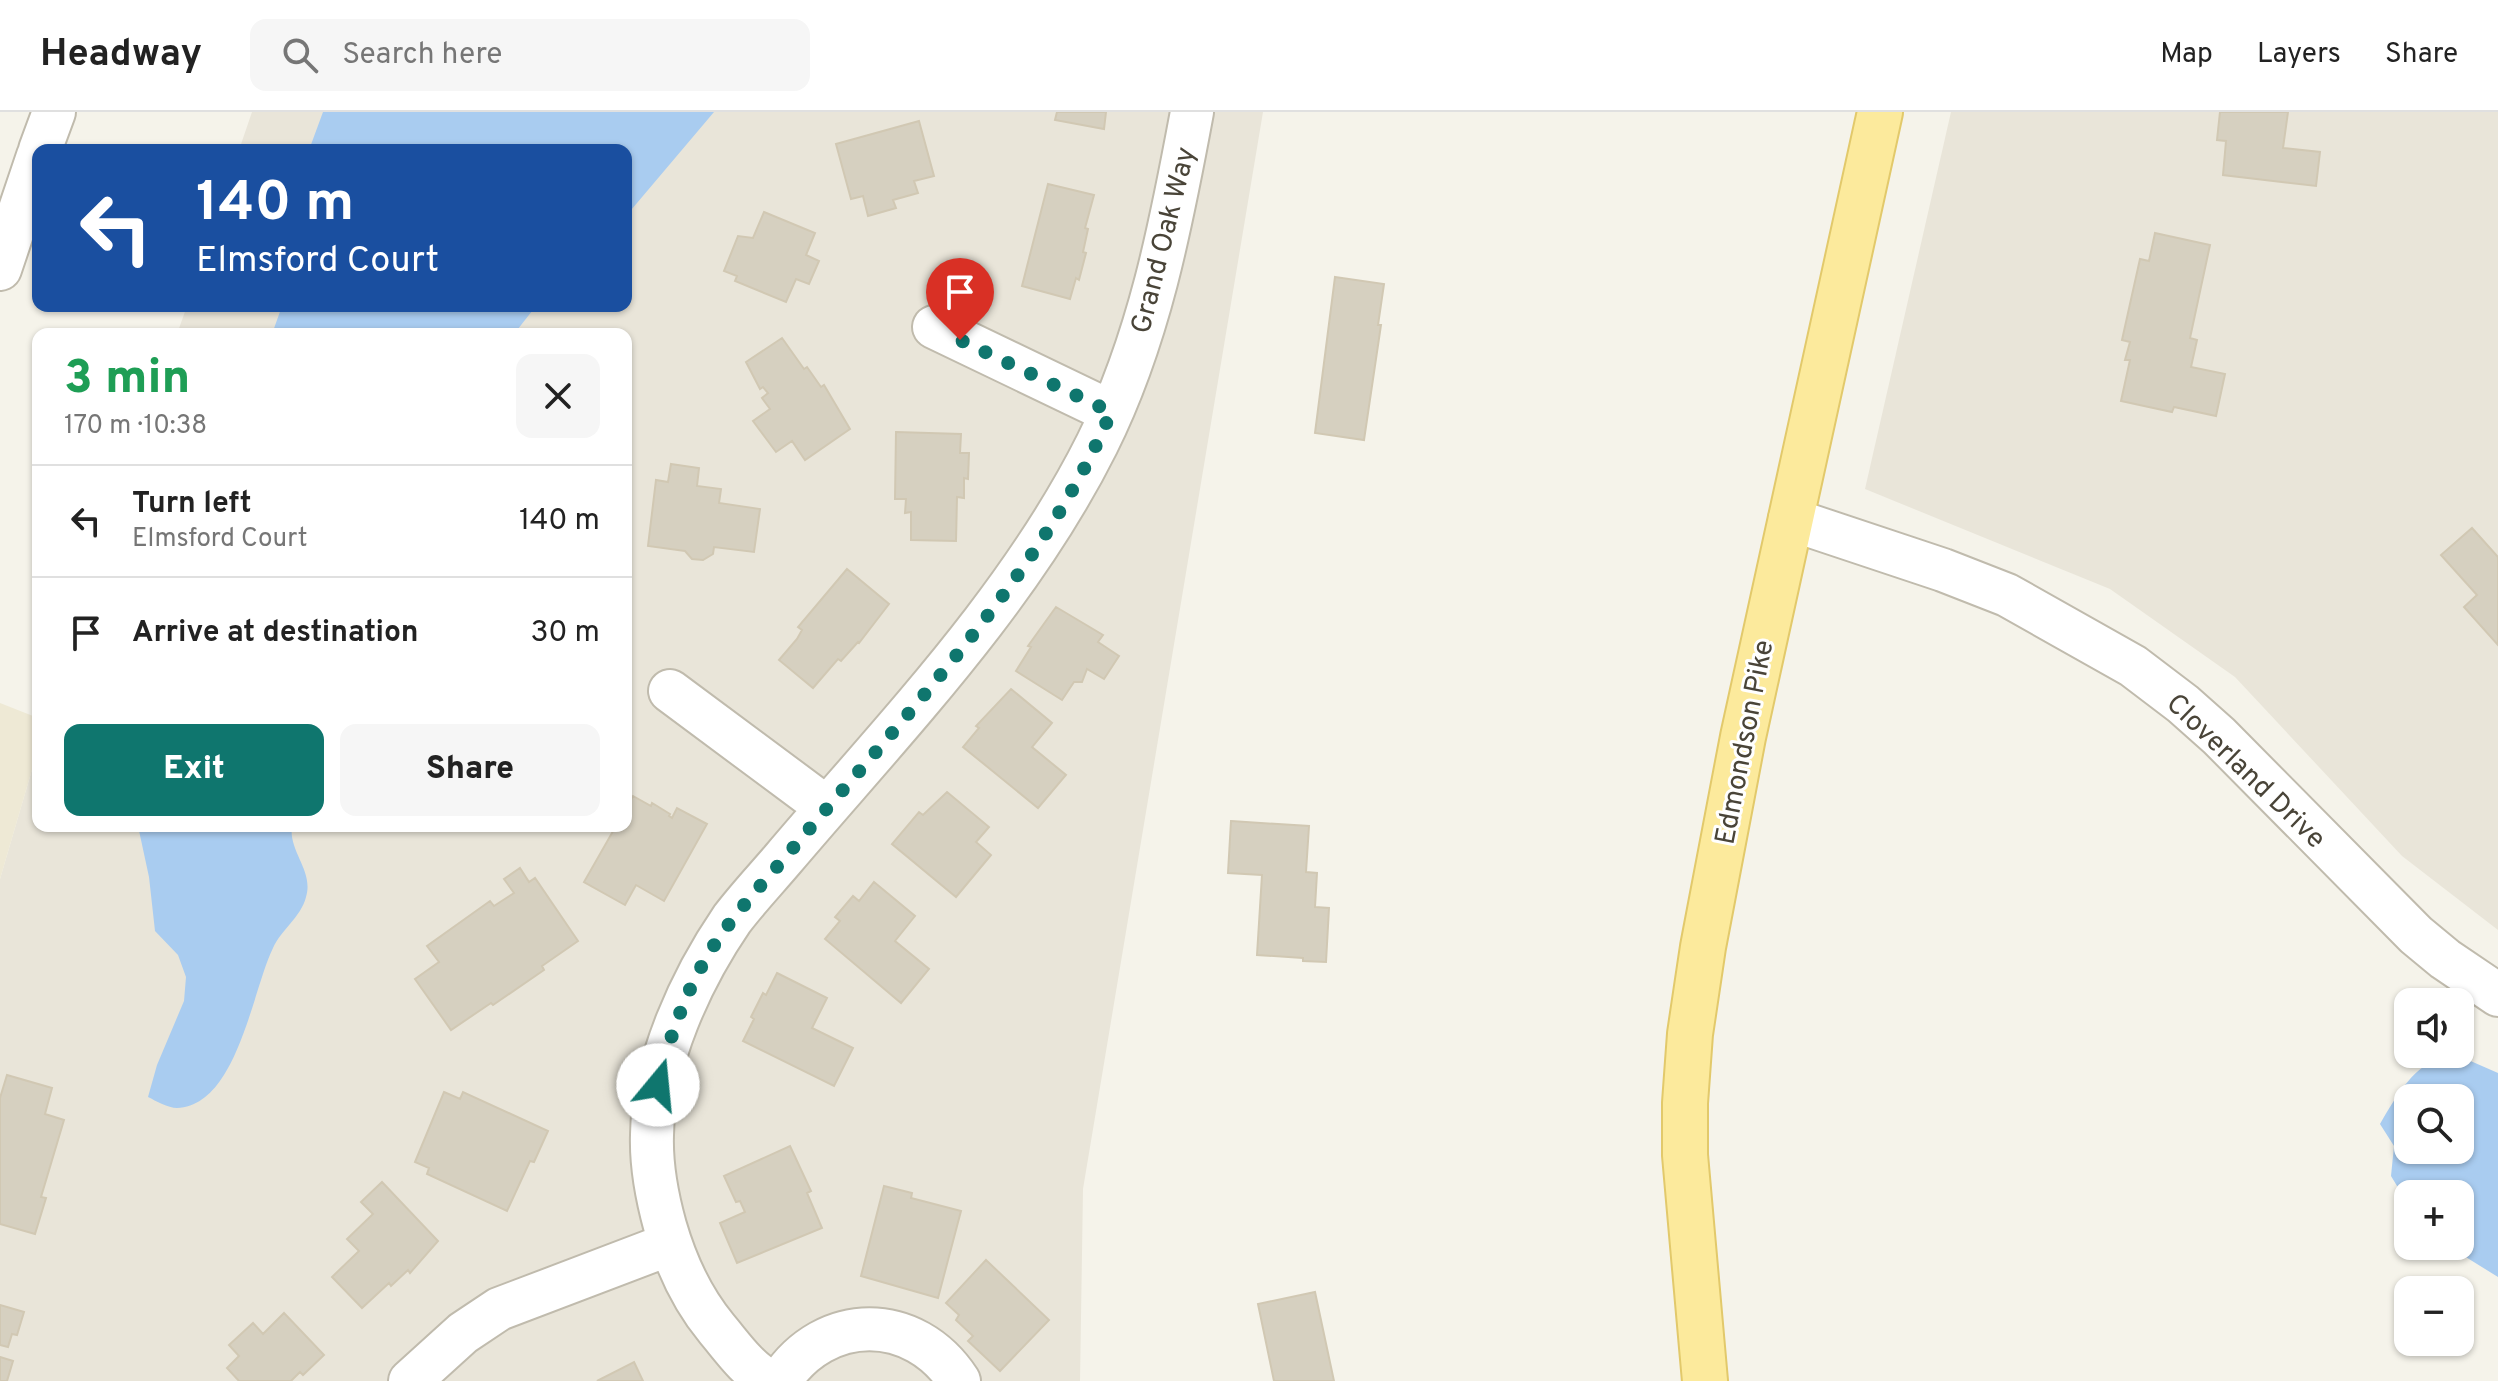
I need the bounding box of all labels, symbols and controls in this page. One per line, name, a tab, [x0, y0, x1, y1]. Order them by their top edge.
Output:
search box	[250, 19, 810, 91]
text: Headway	[40, 31, 202, 80]
icon: search	[278, 33, 322, 77]
text: Search here	[342, 37, 502, 74]
text: Map	[2160, 37, 2213, 73]
text: Layers	[2257, 37, 2341, 73]
text: Share	[2385, 37, 2458, 73]
street label: Grand Oak Way	[1124, 144, 1205, 338]
text: 140 m	[196, 170, 354, 240]
icon: left	[64, 176, 168, 280]
text: Elmsford Court	[196, 239, 439, 285]
pin	[926, 258, 994, 340]
icon: arrive	[938, 270, 982, 314]
text: 3 min	[64, 350, 190, 410]
button: close	[516, 354, 600, 438]
text: 170 m · 10:38	[64, 410, 207, 443]
text: Turn left	[132, 486, 252, 523]
icon: left	[64, 499, 108, 543]
text: 140 m	[519, 503, 600, 540]
text: Elmsford Court	[132, 523, 308, 556]
icon: arrive	[64, 611, 108, 655]
text: Arrive at destination	[132, 615, 418, 652]
text: 30 m	[531, 615, 600, 652]
street label: Edmondson Pike	[1708, 637, 1783, 848]
street label: Cloverland Drive	[2157, 687, 2332, 858]
button: Exit	[64, 724, 324, 816]
button: Share	[340, 724, 600, 816]
map controls	[2394, 988, 2474, 1356]
button: sound	[2394, 988, 2474, 1068]
position arrow	[616, 1043, 700, 1127]
button: search	[2394, 1084, 2474, 1164]
button: +	[2394, 1180, 2474, 1260]
button: −	[2394, 1276, 2474, 1356]

